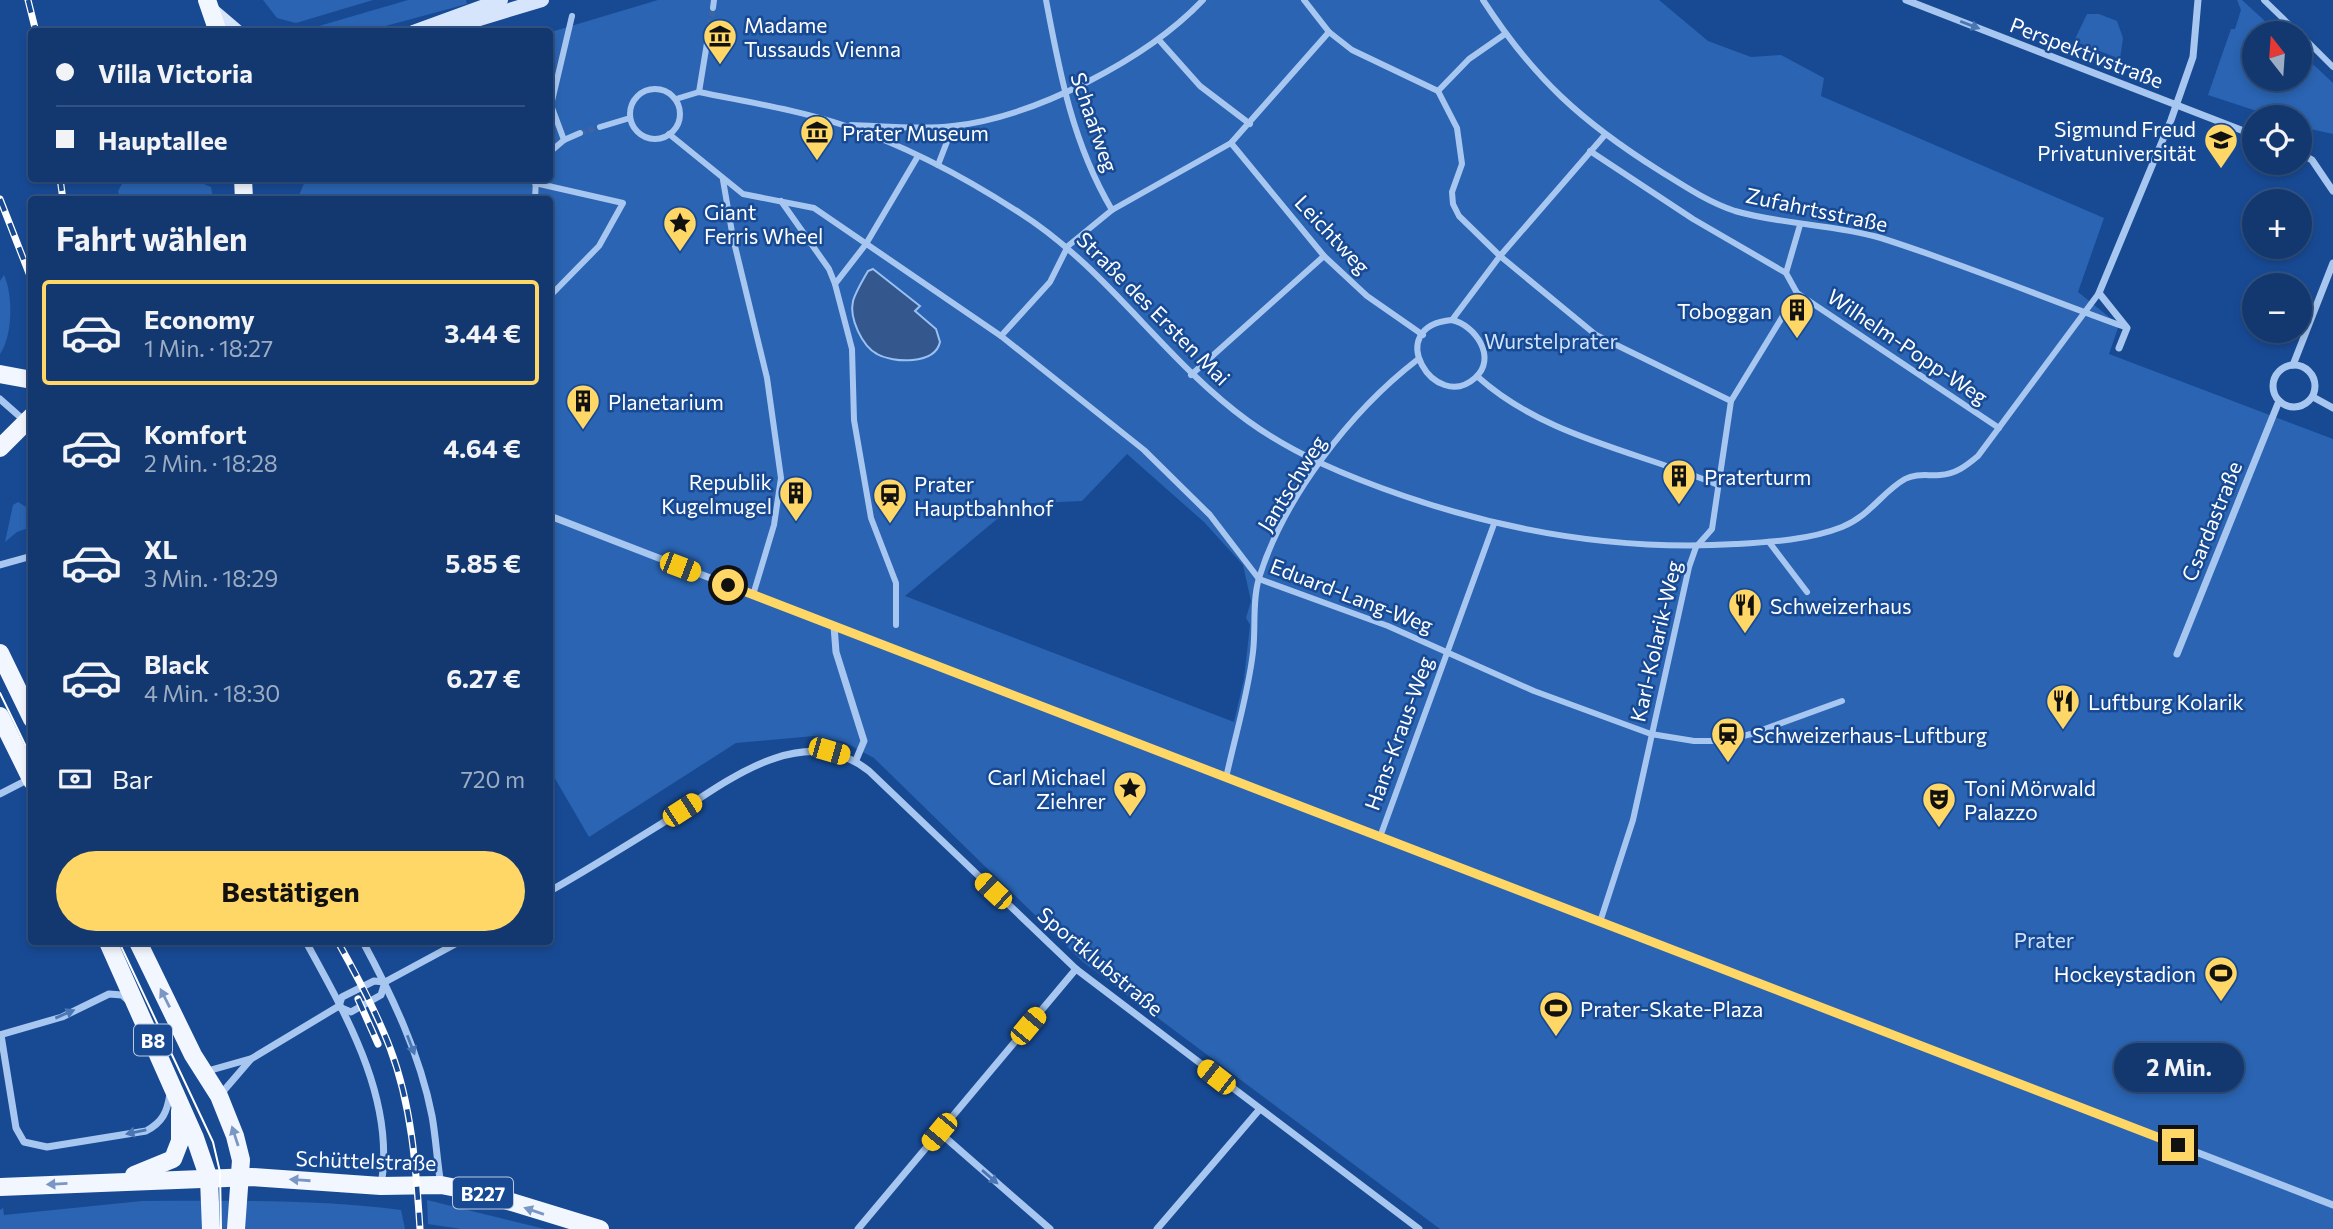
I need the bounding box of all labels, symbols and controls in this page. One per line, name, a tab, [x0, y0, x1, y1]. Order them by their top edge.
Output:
street label: Perspektivstraße	[2007, 11, 2167, 93]
place label: Madame Tussauds Vienna	[744, 12, 901, 61]
museum icon: Madame Tussauds Vienna	[701, 17, 739, 66]
one-way arrow	[1959, 19, 1980, 30]
north arrow	[2242, 21, 2312, 91]
map controls	[2242, 21, 2312, 343]
text: Villa Victoria	[98, 57, 253, 88]
street label: Schaafweg	[1066, 69, 1124, 175]
button: locate	[2242, 105, 2312, 175]
museum icon: Prater Museum	[798, 113, 836, 162]
place label: Sigmund Freud Privatuniversität	[2037, 116, 2196, 165]
place label: Prater Museum	[842, 120, 989, 145]
school or university icon: Sigmund Freud Privatuniversität	[2202, 121, 2240, 170]
text: Hauptallee	[98, 124, 228, 155]
street label: Zufahrtsstraße	[1744, 182, 1890, 236]
street label: Leichtweg	[1290, 189, 1376, 279]
button: +	[2242, 189, 2312, 259]
place label: Giant Ferris Wheel	[704, 199, 823, 248]
place icon: Giant Ferris Wheel	[661, 204, 699, 253]
text: Fahrt wählen	[56, 218, 248, 258]
street label: Straße des Ersten Mai	[1072, 226, 1236, 390]
button: −	[2242, 273, 2312, 343]
street label: Wilhelm-Popp-Weg	[1823, 283, 1993, 409]
building icon: Toboggan	[1778, 291, 1816, 340]
place label: Toboggan	[1677, 298, 1772, 323]
icon: car	[60, 301, 123, 364]
text: Economy	[144, 303, 255, 334]
text: 3.44 €	[444, 317, 521, 348]
park label: Wurstelprater	[1484, 328, 1618, 353]
text: 1 Min. · 18:27	[144, 334, 273, 362]
building icon: Planetarium	[564, 382, 602, 431]
place label: Planetarium	[608, 389, 724, 414]
icon: car	[60, 416, 123, 479]
text: Komfort	[144, 418, 247, 449]
street label: Jantschweg	[1252, 430, 1330, 536]
text: 4.64 €	[443, 432, 521, 463]
text: 2 Min. · 18:28	[144, 449, 278, 477]
building icon: Praterturm	[1660, 457, 1698, 506]
street label: Csardastraße	[2176, 457, 2246, 585]
place label: Praterturm	[1704, 464, 1811, 489]
place label: Republik Kugelmugel	[661, 469, 772, 518]
place label: Prater Hauptbahnhof	[914, 471, 1054, 520]
building icon: Republik Kugelmugel	[777, 474, 815, 523]
station icon: Prater Hauptbahnhof	[871, 476, 909, 525]
icon: car	[60, 531, 123, 594]
text: XL	[144, 533, 178, 564]
text: 5.85 €	[445, 547, 521, 578]
car	[657, 550, 704, 584]
street label: Eduard-Lang-Weg	[1267, 552, 1437, 638]
street label: Karl-Kolarik-Weg	[1624, 558, 1686, 724]
text: 3 Min. · 18:29	[144, 564, 278, 592]
route start	[712, 569, 744, 601]
restaurant icon: Schweizerhaus	[1726, 586, 1764, 635]
place label: Schweizerhaus	[1770, 593, 1912, 618]
icon: car	[60, 646, 123, 709]
text: Black	[144, 648, 210, 679]
street label: Hans-Kraus-Weg	[1359, 653, 1437, 813]
text: 6.27 €	[446, 662, 521, 693]
text: 4 Min. · 18:30	[144, 679, 280, 707]
restaurant icon: Luftburg Kolarik	[2044, 682, 2082, 731]
place label: Luftburg Kolarik	[2088, 689, 2244, 714]
station icon: Schweizerhaus-Luftburg	[1709, 715, 1747, 764]
place label: Schweizerhaus-Luftburg	[1752, 722, 1987, 747]
car	[806, 735, 853, 767]
icon: cash	[56, 760, 94, 798]
text: Bar	[112, 763, 153, 794]
place label: Carl Michael Ziehrer	[988, 764, 1106, 813]
text: 720 m	[461, 765, 525, 793]
place icon: Carl Michael Ziehrer	[1111, 769, 1149, 818]
place label: Toni Mörwald Palazzo	[1964, 775, 2096, 824]
theatre icon: Toni Mörwald Palazzo	[1920, 780, 1958, 829]
car	[659, 790, 706, 830]
button: Bestätigen	[56, 851, 525, 931]
car	[971, 869, 1016, 913]
street label: Sportklubstraße	[1033, 901, 1169, 1021]
park label: Prater	[2014, 927, 2074, 952]
sports icon: Hockeystadion	[2202, 954, 2240, 1003]
place label: Hockeystadion	[2054, 961, 2196, 986]
one-way arrow	[160, 988, 171, 1008]
sports icon: Prater-Skate-Plaza	[1537, 989, 1575, 1038]
place label: Prater-Skate-Plaza	[1580, 996, 1763, 1021]
car	[1007, 1003, 1050, 1049]
one-way arrow	[55, 1009, 76, 1020]
road number: B8	[134, 1024, 172, 1056]
one-way arrow	[405, 1035, 416, 1056]
callout: 2 Min.	[2113, 1044, 2243, 1092]
text: 2 Min.	[2146, 1053, 2212, 1081]
car	[1193, 1056, 1240, 1098]
car	[918, 1109, 961, 1155]
one-way arrow	[229, 1125, 239, 1146]
one-way arrow	[125, 1127, 147, 1138]
route end	[2162, 1129, 2194, 1161]
street label: Schüttelstraße	[295, 1145, 437, 1175]
one-way arrow	[981, 1169, 999, 1185]
one-way arrow	[289, 1174, 311, 1185]
road number: B227	[453, 1177, 513, 1208]
one-way arrow	[46, 1179, 68, 1190]
one-way arrow	[524, 1205, 545, 1215]

